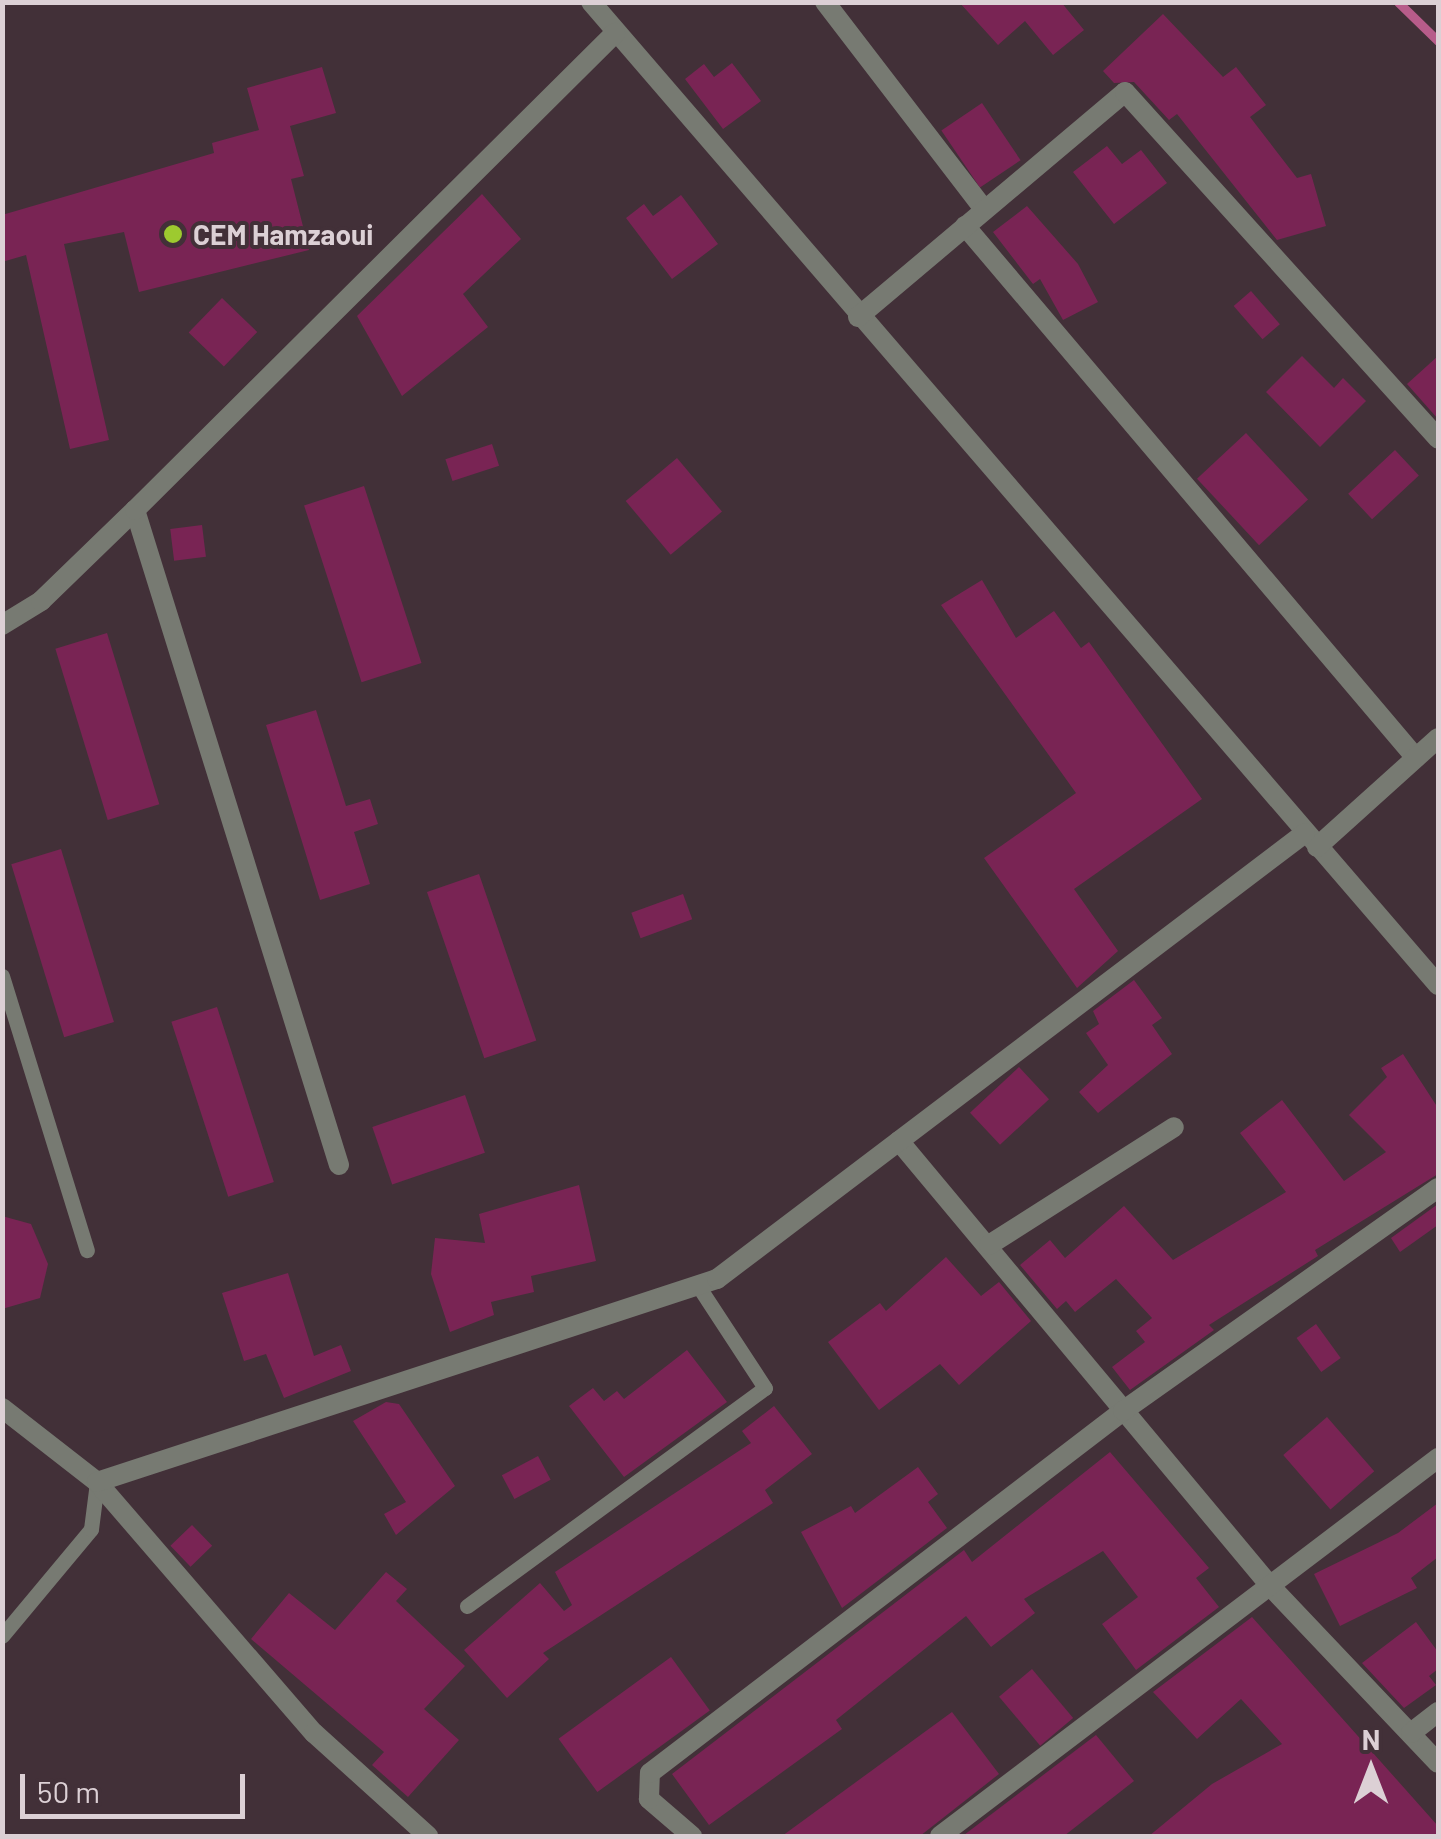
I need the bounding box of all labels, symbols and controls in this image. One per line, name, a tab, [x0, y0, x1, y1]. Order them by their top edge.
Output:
place label: CEM Hamzaoui	[193, 217, 373, 251]
marker: CEM Hamzaoui	[162, 223, 184, 245]
north arrow	[1321, 1719, 1421, 1819]
text: N	[1362, 1722, 1380, 1756]
scale bar	[25, 1754, 250, 1816]
text: 50 m	[37, 1773, 100, 1809]

